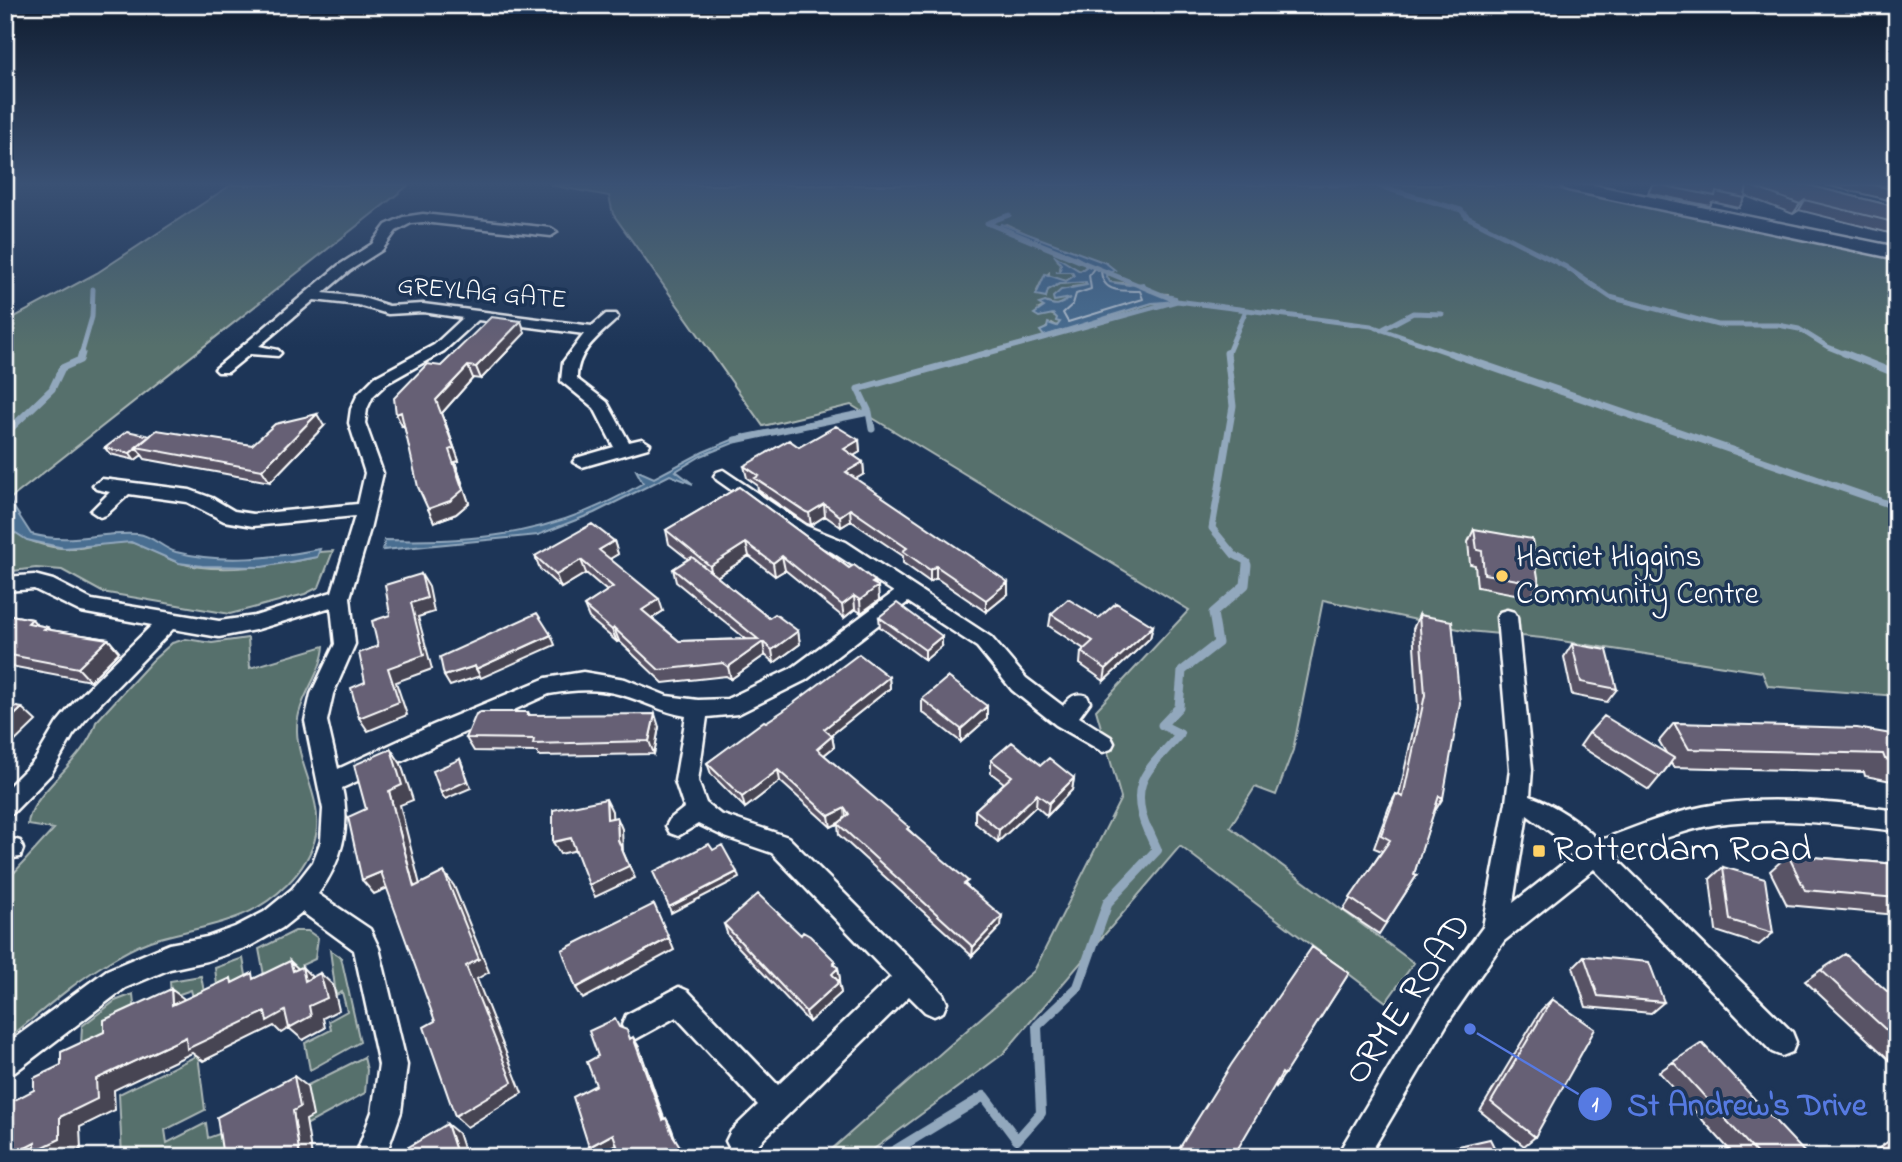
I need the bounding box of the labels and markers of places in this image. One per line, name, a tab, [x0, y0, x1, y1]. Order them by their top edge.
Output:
place label: Harriet Higgins Community Centre	[1516, 535, 1760, 619]
marker: Harriet Higgins Community Centre	[1494, 568, 1510, 584]
place label: Rotterdam Road	[1553, 823, 1812, 879]
marker: Rotterdam Road	[1531, 843, 1547, 859]
callout: St Andrew's Drive	[1578, 1077, 1881, 1131]

